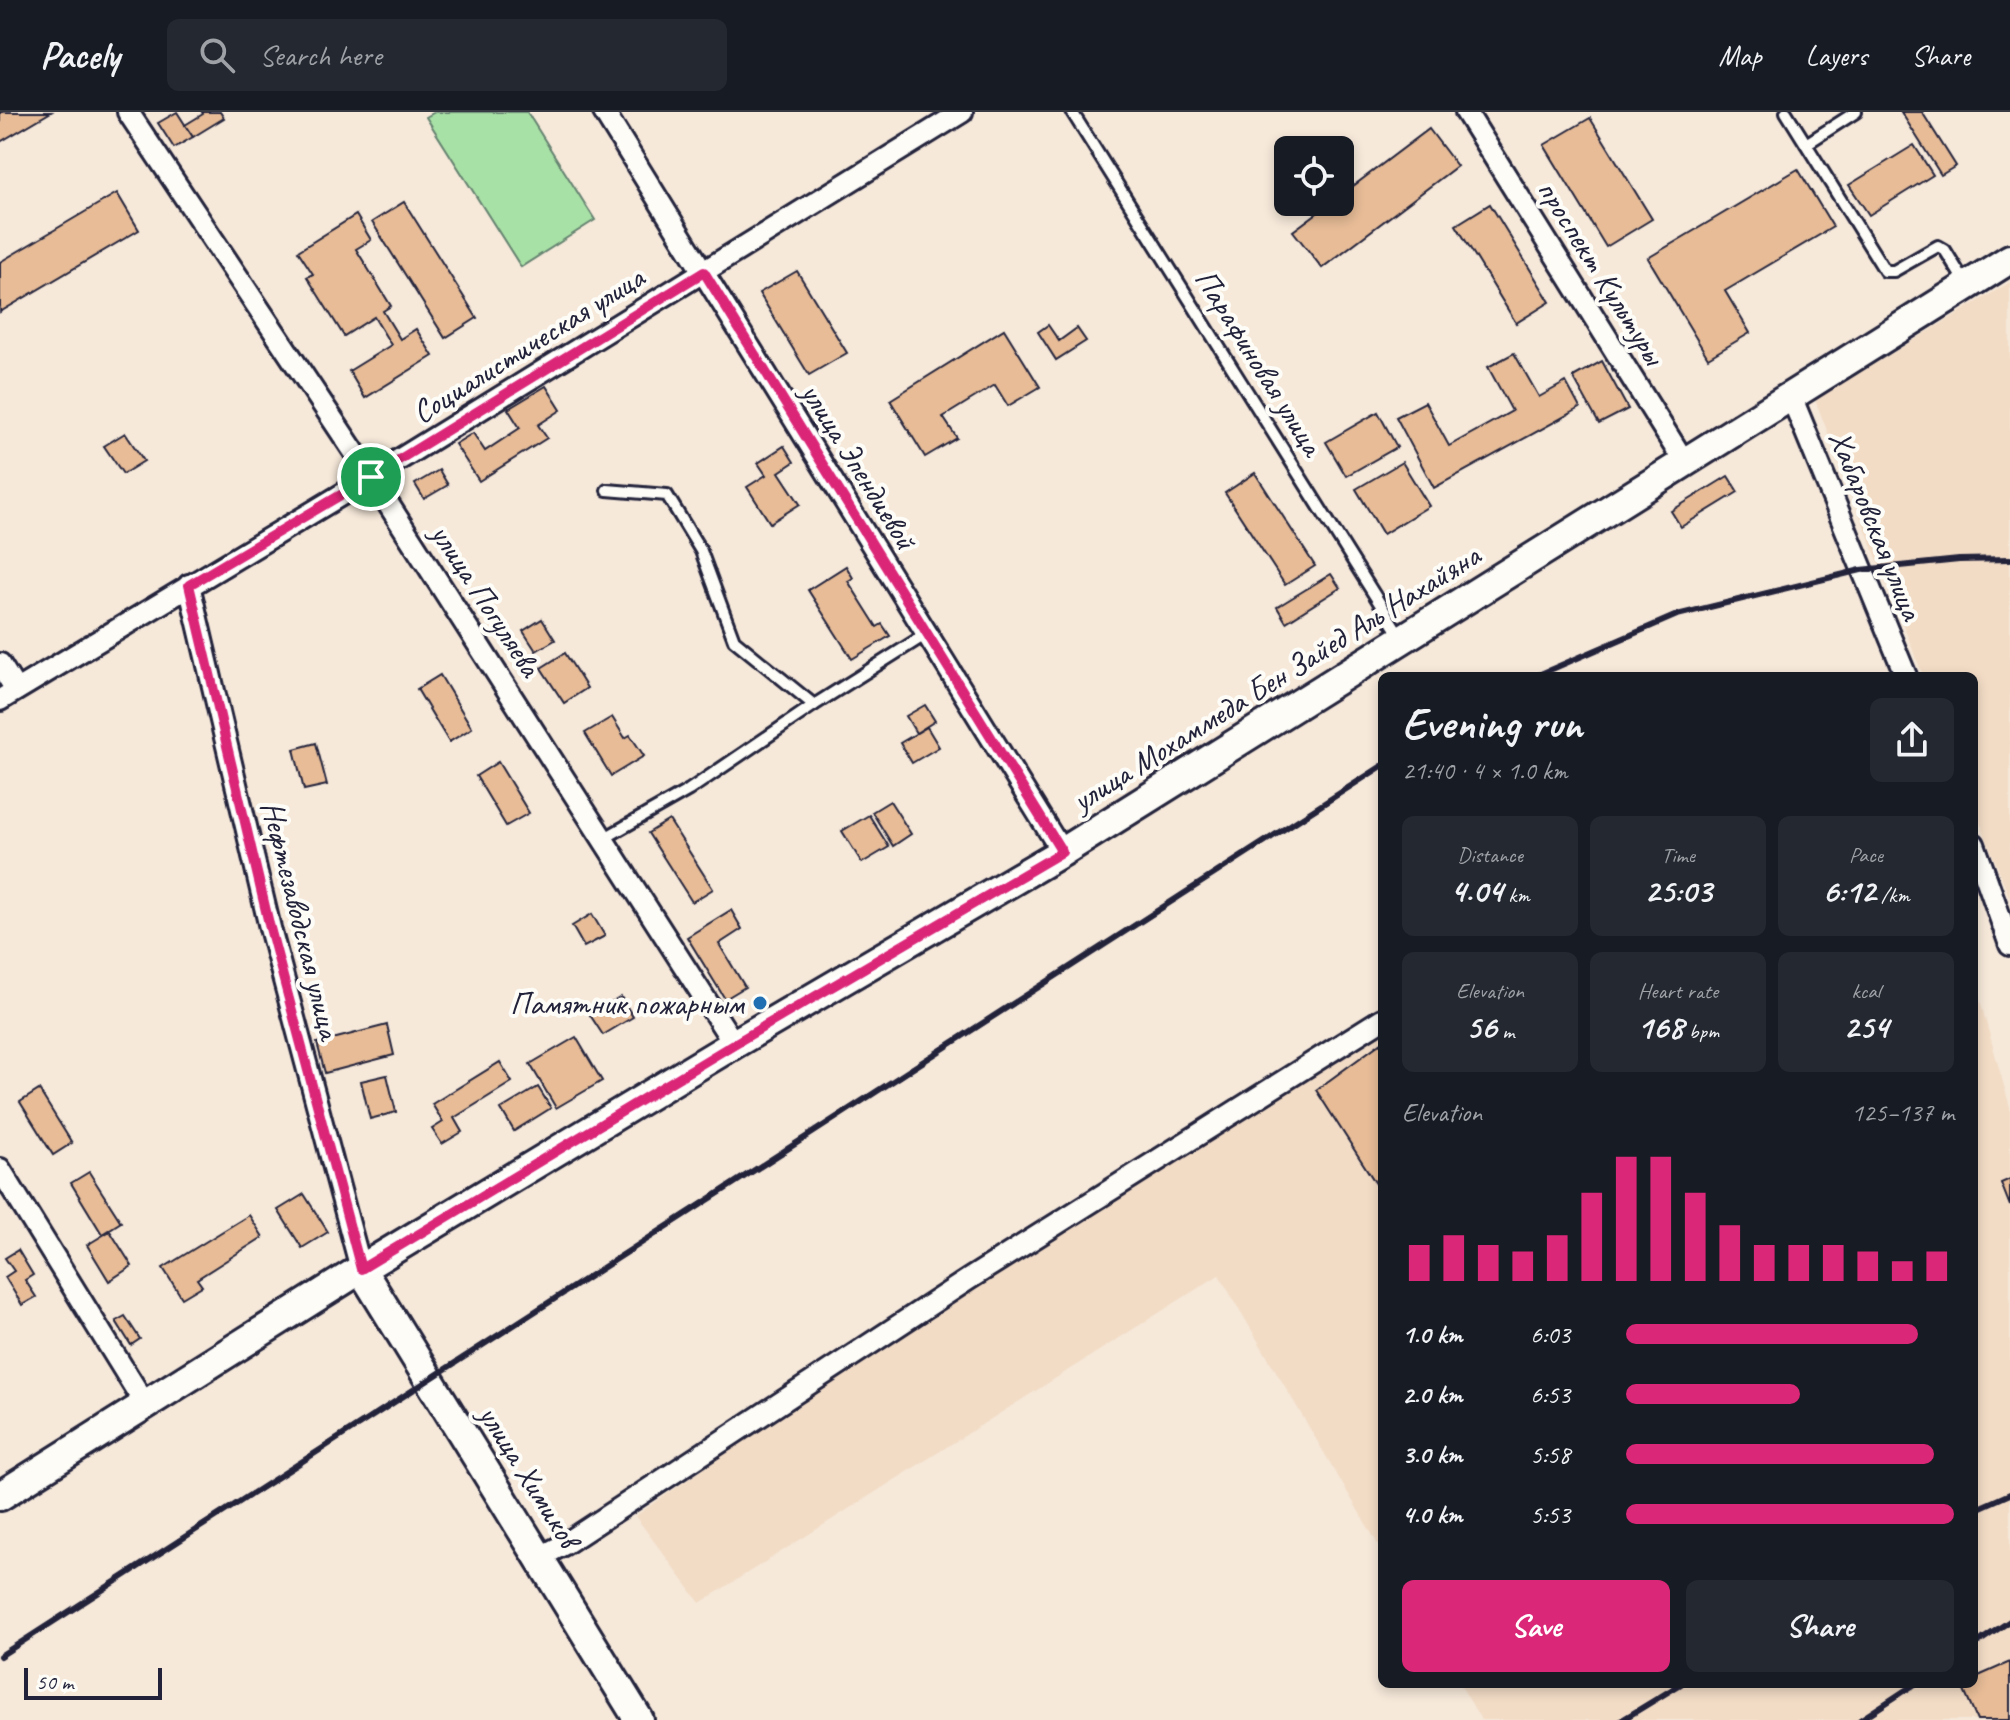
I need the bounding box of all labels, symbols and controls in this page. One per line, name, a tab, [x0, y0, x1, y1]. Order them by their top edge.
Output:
search box	[167, 19, 727, 91]
text: Pacely	[40, 32, 119, 79]
icon: search	[195, 33, 239, 77]
text: Search here	[259, 36, 382, 74]
text: Map	[1719, 38, 1762, 73]
text: Layers	[1806, 38, 1867, 73]
text: Share	[1911, 38, 1970, 73]
map controls	[1274, 136, 1354, 216]
button: locate	[1274, 136, 1354, 216]
street label: проспект Культуры	[1528, 172, 1675, 374]
street label: Социалистическая улица	[404, 256, 653, 433]
street label: Парафиновая улица	[1185, 261, 1334, 465]
street label: улица Эпендиевой	[790, 373, 927, 558]
street label: Хабаровская улица	[1819, 424, 1933, 628]
pin	[337, 443, 405, 511]
icon: arrive	[349, 455, 393, 499]
street label: улица Погуляева	[420, 514, 552, 686]
street label: улица Мохаммеда Бен Зайед Аль Нахайяна	[1063, 534, 1489, 822]
text: Evening run	[1402, 696, 1582, 751]
button: share	[1870, 698, 1954, 782]
text: 21:40 · 4 × 1.0 km	[1402, 754, 1568, 787]
street label: Нефтезаводская улица	[252, 797, 351, 1046]
text: Distance	[1457, 841, 1523, 869]
text: Time	[1661, 841, 1695, 869]
text: Pace	[1849, 841, 1883, 869]
text: 4.04	[1450, 869, 1503, 912]
text: 25:03	[1644, 869, 1712, 912]
text: 6:12	[1822, 869, 1876, 912]
text: km	[1503, 881, 1530, 909]
text: /km	[1876, 881, 1910, 909]
text: Elevation	[1456, 977, 1524, 1005]
text: Heart rate	[1638, 977, 1718, 1005]
text: kcal	[1851, 977, 1881, 1005]
place label: Памятник пожарным	[510, 983, 745, 1024]
marker: Памятник пожарным	[751, 994, 769, 1012]
text: 56	[1466, 1005, 1497, 1048]
text: 168	[1637, 1005, 1684, 1048]
text: 254	[1843, 1005, 1889, 1048]
text: m	[1497, 1017, 1514, 1045]
text: bpm	[1684, 1017, 1719, 1045]
text: Elevation	[1402, 1096, 1482, 1129]
text: 125–137 m	[1851, 1096, 1954, 1129]
text: 1.0 km	[1402, 1318, 1462, 1351]
text: 6:03	[1530, 1318, 1570, 1351]
text: 2.0 km	[1402, 1378, 1462, 1411]
text: 6:53	[1530, 1378, 1570, 1411]
street label: улица Химиков	[468, 1396, 592, 1560]
text: 3.0 km	[1402, 1438, 1462, 1471]
text: 5:58	[1530, 1438, 1570, 1471]
text: 4.0 km	[1402, 1498, 1462, 1531]
text: 5:53	[1530, 1498, 1570, 1531]
button: Save	[1402, 1580, 1670, 1672]
button: Share	[1686, 1580, 1954, 1672]
scale bar	[24, 1664, 162, 1700]
text: 50 m	[36, 1668, 73, 1696]

